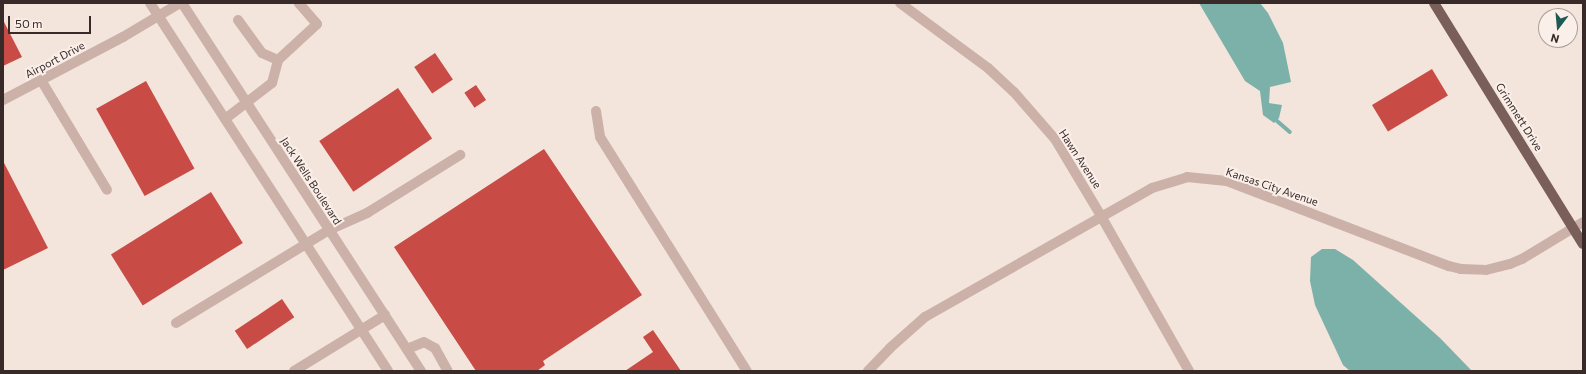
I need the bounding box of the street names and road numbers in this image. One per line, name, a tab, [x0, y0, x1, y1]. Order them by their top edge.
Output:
street label: Airport Drive	[23, 39, 87, 81]
street label: Grimmett Drive	[1493, 80, 1545, 154]
street label: Hawn Avenue	[1056, 127, 1104, 191]
street label: Jack Wells Boulevard	[278, 135, 344, 227]
street label: Kansas City Avenue	[1224, 165, 1320, 209]

